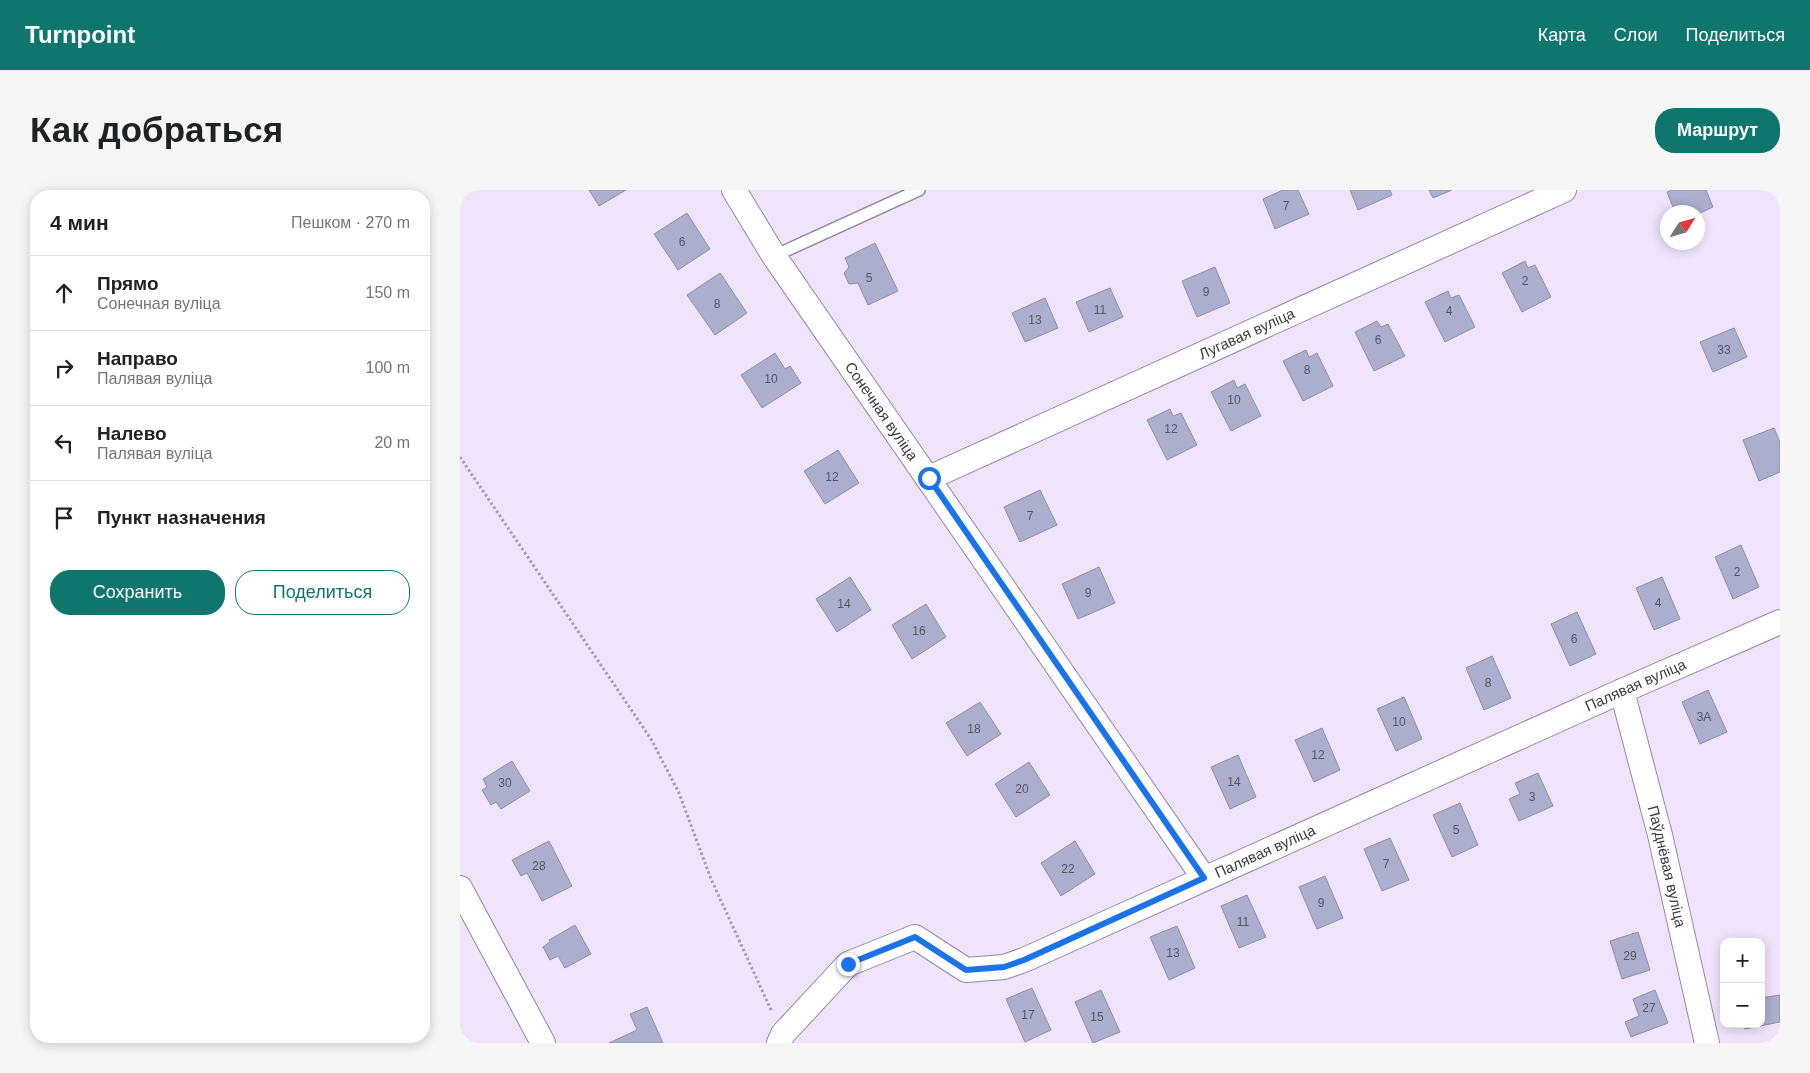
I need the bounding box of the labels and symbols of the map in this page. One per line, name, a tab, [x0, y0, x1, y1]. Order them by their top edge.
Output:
house number: 7	[1283, 199, 1290, 213]
north arrow	[1660, 205, 1705, 250]
house number: 6	[679, 235, 686, 249]
house number: 5	[866, 271, 873, 285]
house number: 2	[1522, 274, 1529, 288]
house number: 9	[1203, 285, 1210, 299]
house number: 8	[714, 297, 721, 311]
house number: 11	[1094, 303, 1107, 317]
street label: Лугавая вуліца	[1196, 304, 1298, 362]
house number: 4	[1446, 304, 1453, 318]
house number: 13	[1028, 313, 1042, 327]
house number: 6	[1375, 333, 1382, 347]
house number: 33	[1717, 343, 1731, 357]
street label: Сонечная вуліца	[842, 359, 922, 464]
house number: 8	[1304, 363, 1311, 377]
house number: 10	[764, 372, 778, 386]
house number: 10	[1227, 393, 1241, 407]
house number: 12	[1164, 422, 1178, 436]
route start	[918, 467, 941, 490]
house number: 12	[825, 470, 839, 484]
house number: 7	[1027, 509, 1034, 523]
house number: 2	[1734, 565, 1741, 579]
house number: 9	[1085, 586, 1092, 600]
house number: 4	[1655, 596, 1662, 610]
house number: 14	[837, 597, 851, 611]
house number: 16	[912, 624, 926, 638]
house number: 6	[1571, 632, 1578, 646]
street label: Палявая вуліца	[1582, 655, 1689, 715]
house number: 8	[1485, 676, 1492, 690]
house number: 3А	[1697, 710, 1711, 724]
house number: 10	[1392, 715, 1406, 729]
house number: 18	[967, 722, 981, 736]
house number: 12	[1311, 748, 1325, 762]
house number: 14	[1227, 775, 1241, 789]
house number: 30	[498, 776, 512, 790]
house number: 20	[1015, 782, 1029, 796]
house number: 3	[1529, 790, 1536, 804]
street label: Паўднёвая вуліца	[1645, 804, 1690, 929]
street label: Палявая вуліца	[1212, 821, 1318, 881]
house number: 5	[1453, 823, 1460, 837]
house number: 7	[1383, 857, 1390, 871]
house number: 28	[532, 859, 546, 873]
house number: 22	[1061, 862, 1075, 876]
house number: 9	[1318, 896, 1325, 910]
house number: 11	[1237, 915, 1250, 929]
house number: 13	[1166, 946, 1180, 960]
house number: 29	[1623, 949, 1637, 963]
route end	[837, 953, 860, 976]
house number: 27	[1642, 1001, 1656, 1015]
house number: 17	[1021, 1008, 1035, 1022]
house number: 15	[1090, 1010, 1104, 1024]

